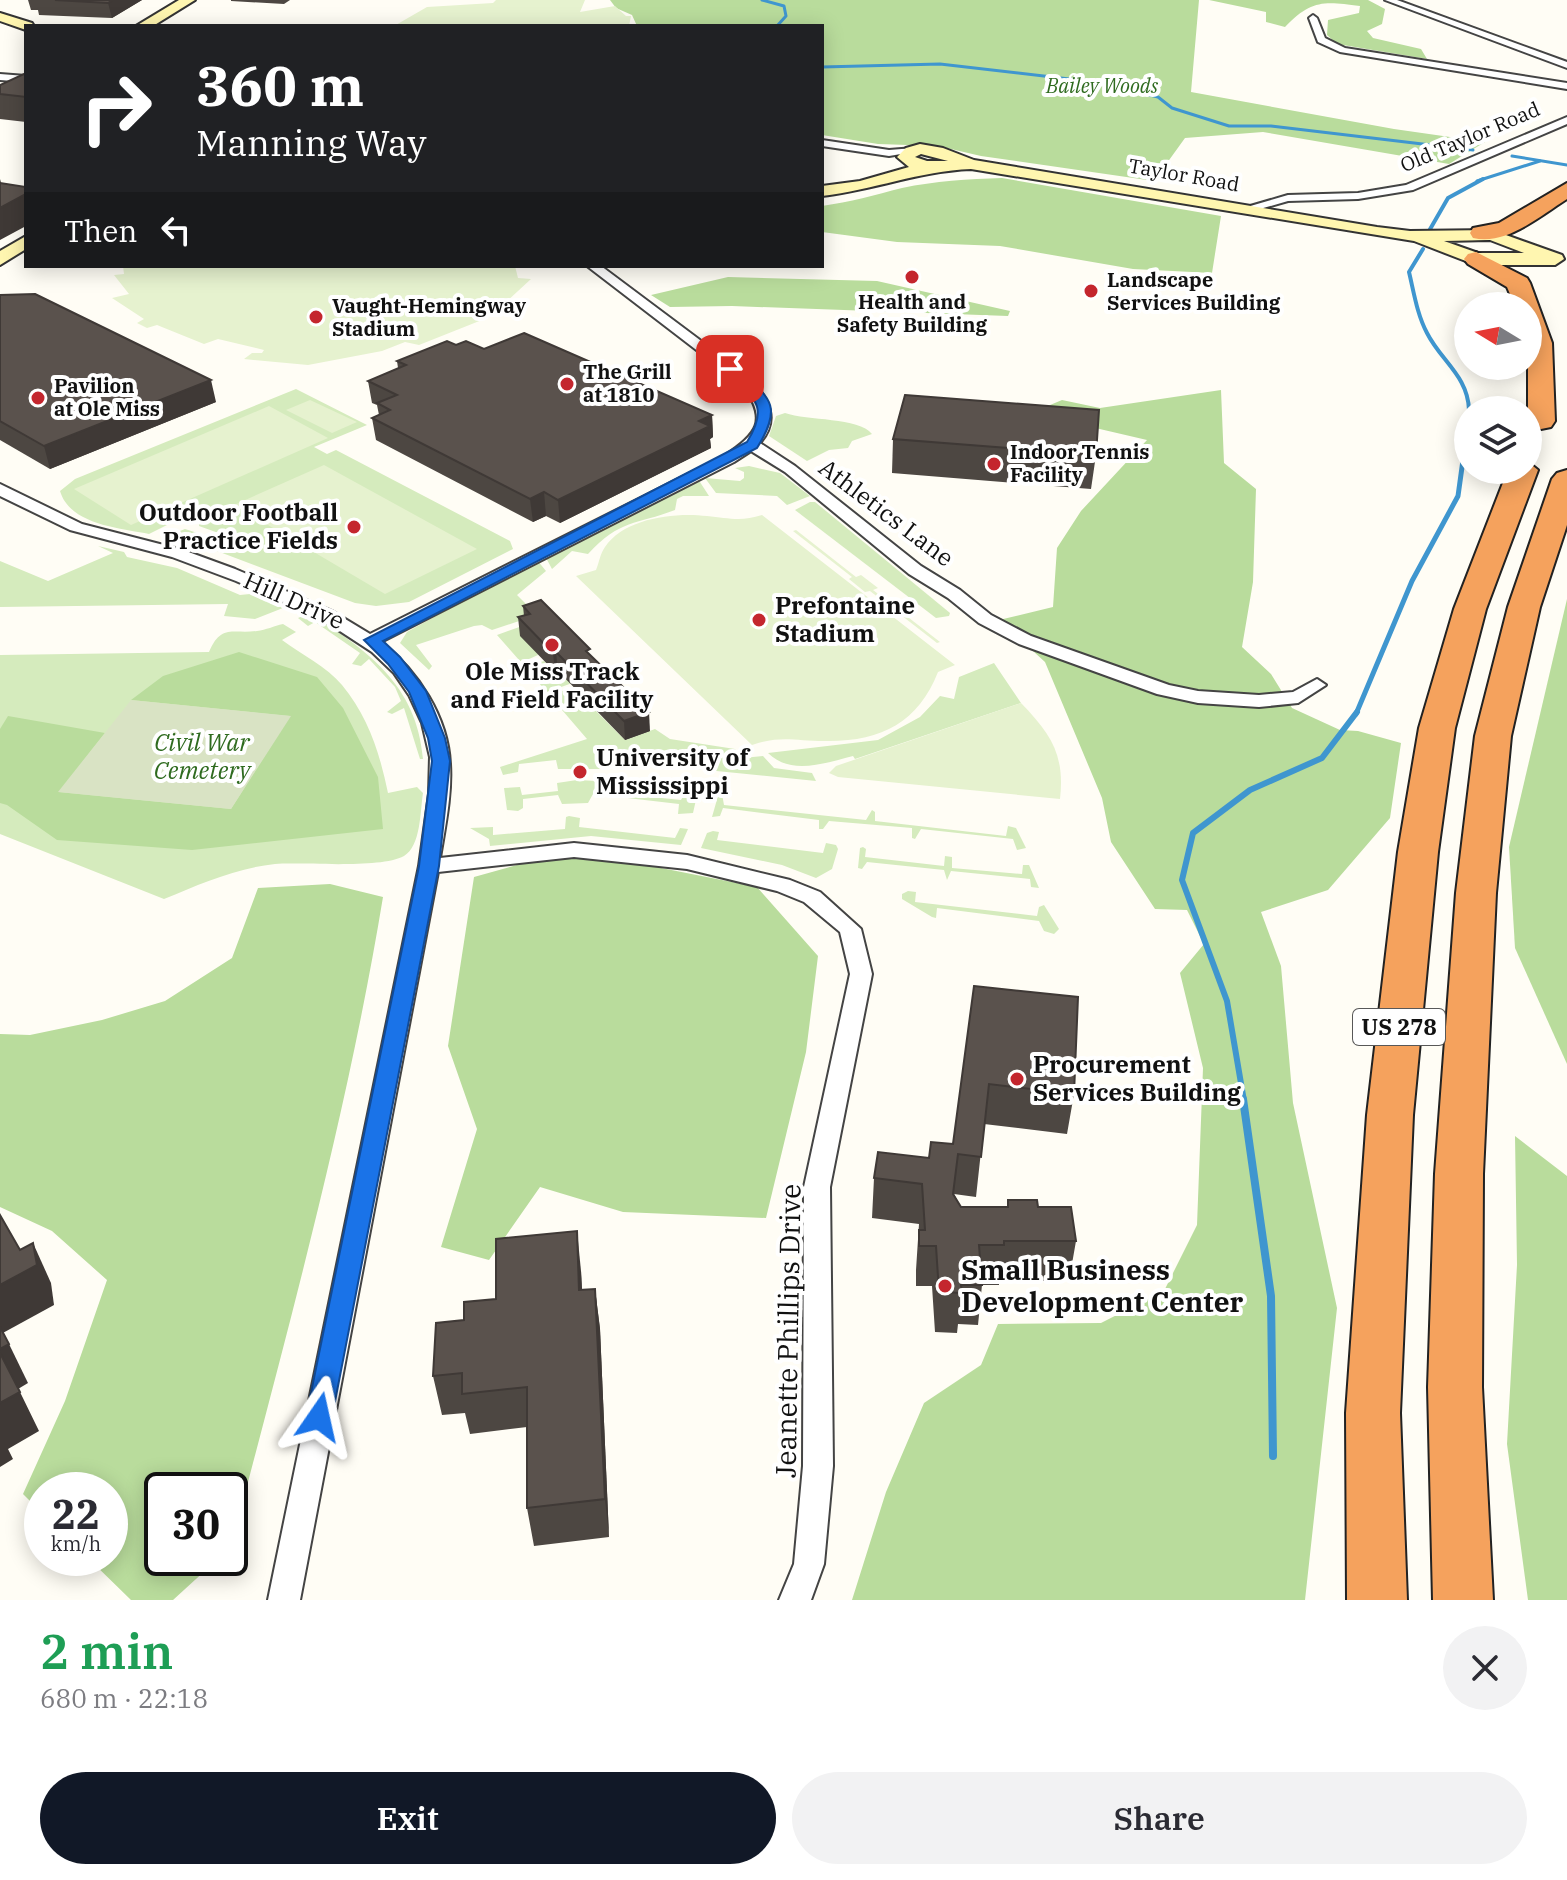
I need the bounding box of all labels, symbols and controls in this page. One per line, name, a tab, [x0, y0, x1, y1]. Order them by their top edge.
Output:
text: 360 m	[196, 49, 364, 121]
icon: right	[64, 56, 168, 160]
park label: Bailey Woods	[1045, 72, 1159, 99]
street label: Old Taylor Road	[1396, 95, 1544, 178]
text: Manning Way	[196, 119, 427, 166]
street label: Taylor Road	[1127, 151, 1242, 198]
icon: left	[154, 208, 198, 252]
text: Then	[64, 211, 138, 250]
place label: Landscape Services Building	[1107, 266, 1281, 316]
marker: Health and Safety Building	[903, 268, 921, 286]
marker: Landscape Services Building	[1082, 282, 1100, 300]
place label: Health and Safety Building	[837, 288, 988, 338]
place label: Vaught-Hemingway Stadium	[332, 292, 527, 342]
north arrow	[1454, 292, 1542, 380]
map controls	[1454, 292, 1542, 484]
marker: Vaught-Hemingway Stadium	[307, 308, 325, 326]
pin	[696, 335, 764, 403]
icon: arrive	[708, 347, 752, 391]
place label: The Grill at 1810	[583, 358, 671, 408]
place label: Pavilion at Ole Miss	[54, 372, 160, 422]
marker: The Grill at 1810	[558, 375, 576, 393]
marker: Pavilion at Ole Miss	[29, 389, 47, 407]
button: layers	[1454, 396, 1542, 484]
place label: Indoor Tennis Facility	[1010, 438, 1150, 488]
street label: Athletics Lane	[813, 451, 960, 573]
marker: Indoor Tennis Facility	[985, 455, 1003, 473]
place label: Outdoor Football Practice Fields	[139, 496, 338, 556]
marker: Outdoor Football Practice Fields	[345, 518, 363, 536]
street label: Hill Drive	[239, 564, 350, 636]
place label: Prefontaine Stadium	[775, 589, 915, 649]
marker: Prefontaine Stadium	[750, 611, 768, 629]
marker: Ole Miss Track and Field Facility	[543, 636, 561, 654]
place label: Ole Miss Track and Field Facility	[451, 655, 654, 715]
park label: Civil War Cemetery	[154, 726, 252, 786]
place label: University of Mississippi	[596, 741, 751, 801]
marker: University of Mississippi	[571, 763, 589, 781]
road number: US 278	[1353, 1009, 1445, 1045]
place label: Procurement Services Building	[1033, 1048, 1241, 1108]
marker: Procurement Services Building	[1008, 1070, 1026, 1088]
street label: Jeanette Phillips Drive	[766, 1183, 809, 1478]
place label: Small Business Development Center	[961, 1251, 1244, 1320]
marker: Small Business Development Center	[936, 1277, 954, 1295]
position arrow	[277, 1375, 361, 1459]
speed limit sign: 30	[144, 1472, 248, 1576]
text: 22	[52, 1488, 100, 1540]
text: km/h	[51, 1530, 101, 1557]
text: 2 min	[40, 1620, 173, 1682]
button: close	[1443, 1626, 1527, 1710]
text: 680 m · 22:18	[40, 1681, 208, 1715]
button: Exit	[40, 1772, 776, 1864]
button: Share	[792, 1772, 1527, 1864]

